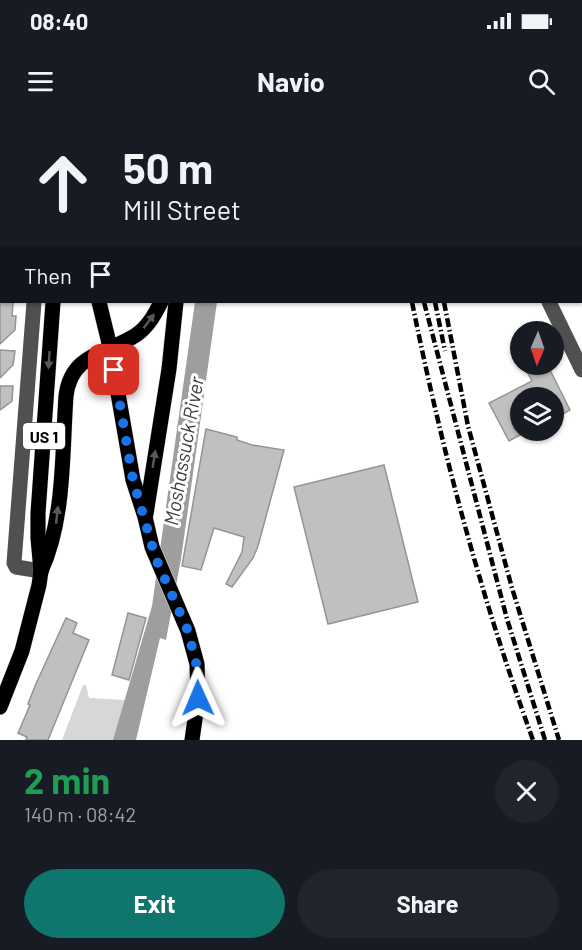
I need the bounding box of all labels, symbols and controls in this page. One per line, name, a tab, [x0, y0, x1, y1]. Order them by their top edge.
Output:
text: 08:40	[30, 8, 88, 34]
icon: menu	[24, 65, 57, 98]
text: Navio	[257, 65, 325, 97]
icon: search	[525, 65, 558, 98]
text: 50 m	[123, 142, 213, 192]
icon: ahead	[24, 144, 102, 222]
text: Mill Street	[123, 193, 241, 225]
icon: arrive	[84, 258, 117, 291]
text: Then	[24, 262, 72, 288]
one-way arrow	[143, 313, 155, 329]
north arrow	[510, 321, 564, 375]
map controls	[510, 321, 564, 441]
pin	[88, 344, 139, 395]
one-way arrow	[44, 350, 54, 369]
icon: arrive	[97, 353, 130, 386]
water label: Moshassuck River	[158, 374, 208, 527]
button: layers	[510, 387, 564, 441]
road number: US 1	[23, 423, 65, 449]
one-way arrow	[150, 449, 159, 468]
one-way arrow	[52, 505, 62, 524]
position arrow	[166, 666, 230, 730]
text: 2 min	[24, 758, 110, 801]
button: close	[495, 760, 558, 823]
text: 140 m · 08:42	[24, 802, 136, 826]
button: Exit	[24, 869, 285, 938]
button: Share	[297, 869, 558, 938]

